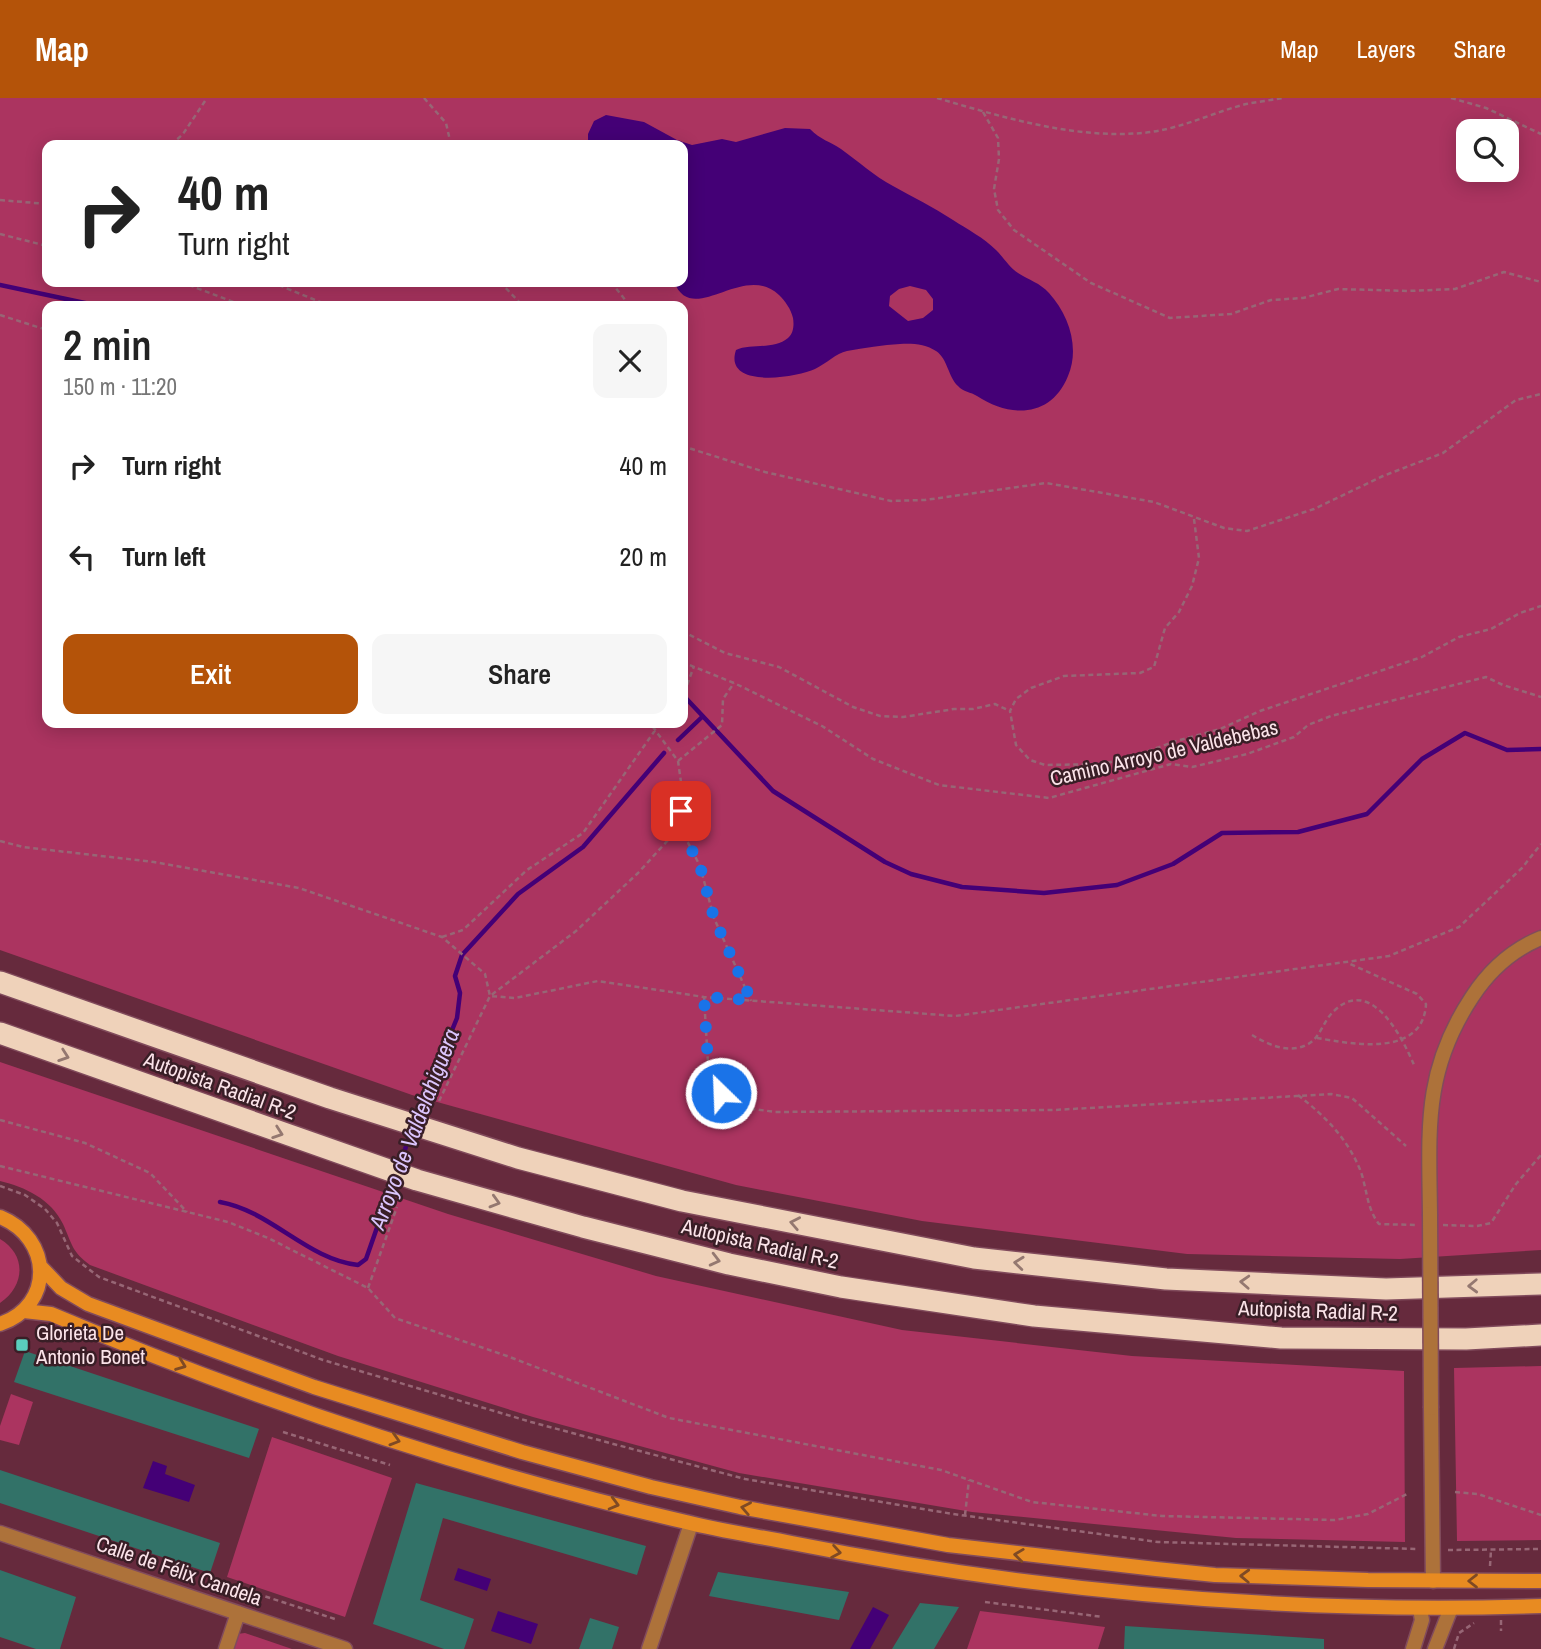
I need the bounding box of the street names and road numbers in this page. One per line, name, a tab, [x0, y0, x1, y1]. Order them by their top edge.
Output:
street label: Camino Arroyo de Valdebebas	[1047, 712, 1281, 793]
street label: Autopista Radial R-2	[139, 1044, 300, 1126]
street label: Autopista Radial R-2	[678, 1211, 841, 1276]
street label: Autopista Radial R-2	[1237, 1293, 1398, 1328]
street label: Calle de Félix Candela	[92, 1529, 266, 1613]

